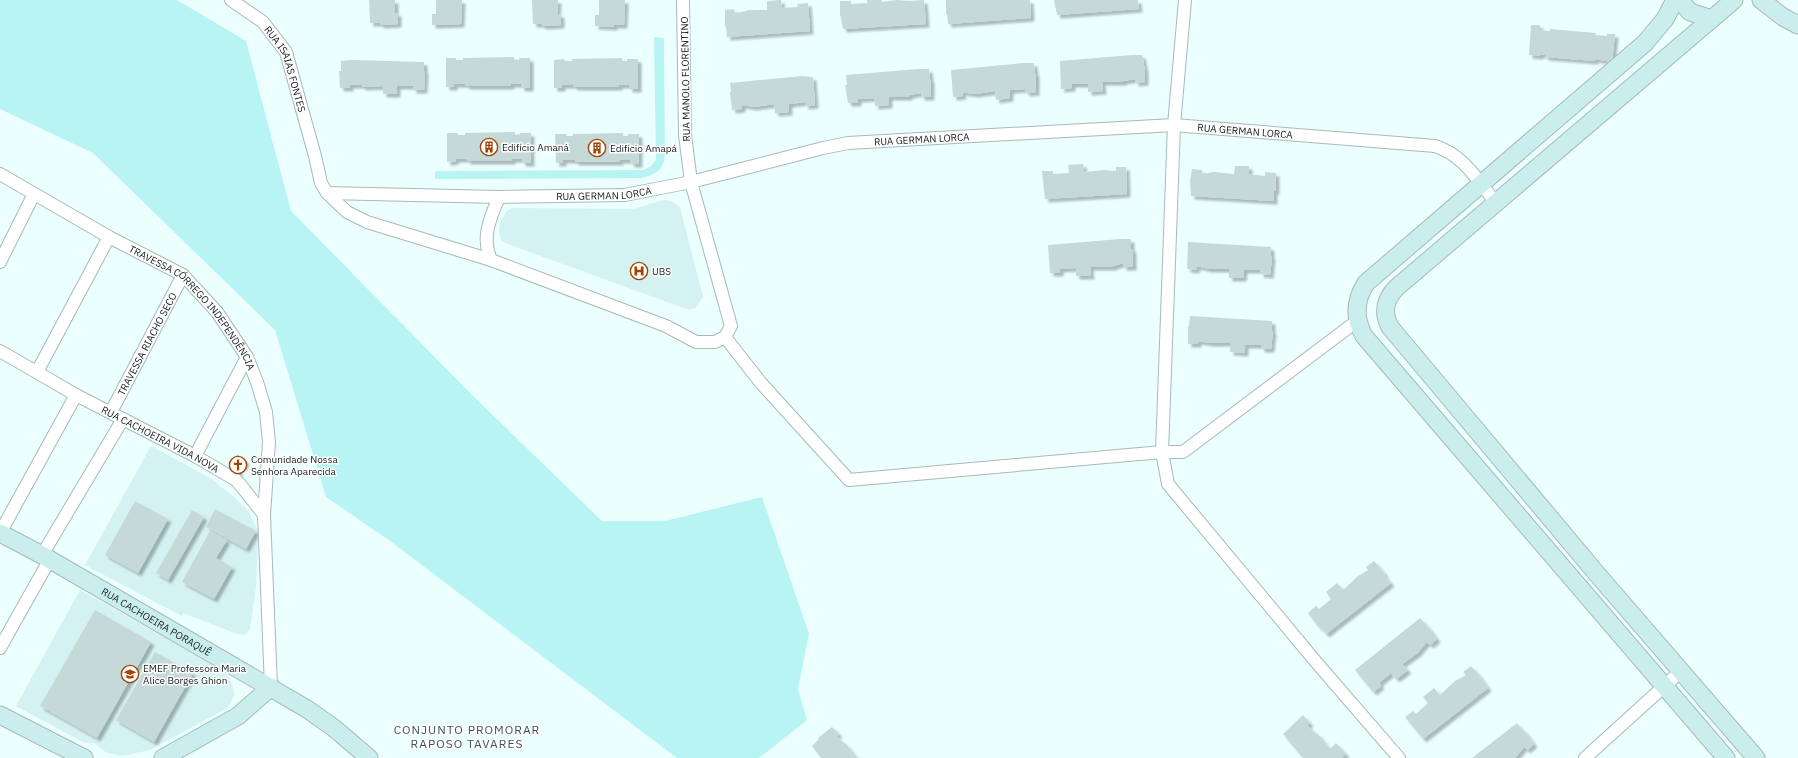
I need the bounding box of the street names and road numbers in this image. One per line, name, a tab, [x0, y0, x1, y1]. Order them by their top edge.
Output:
street label: RUA MANOLO FLORENTINO	[678, 16, 693, 142]
street label: RUA ISAIAS FONTES	[261, 23, 309, 114]
street label: RUA GERMAN LORCA	[1197, 121, 1294, 142]
street label: RUA GERMAN LORCA	[874, 130, 970, 149]
street label: RUA GERMAN LORCA	[556, 184, 653, 203]
street label: TRAVESSA CÓRREGO INDEPENDÊNCIA	[127, 242, 258, 373]
street label: TRAVESSA RIACHO SECO	[115, 290, 180, 398]
street label: RUA CACHOEIRA VIDA NOVA	[99, 403, 222, 476]
street label: RUA CACHOEIRA PORAQUÊ	[99, 585, 214, 659]

